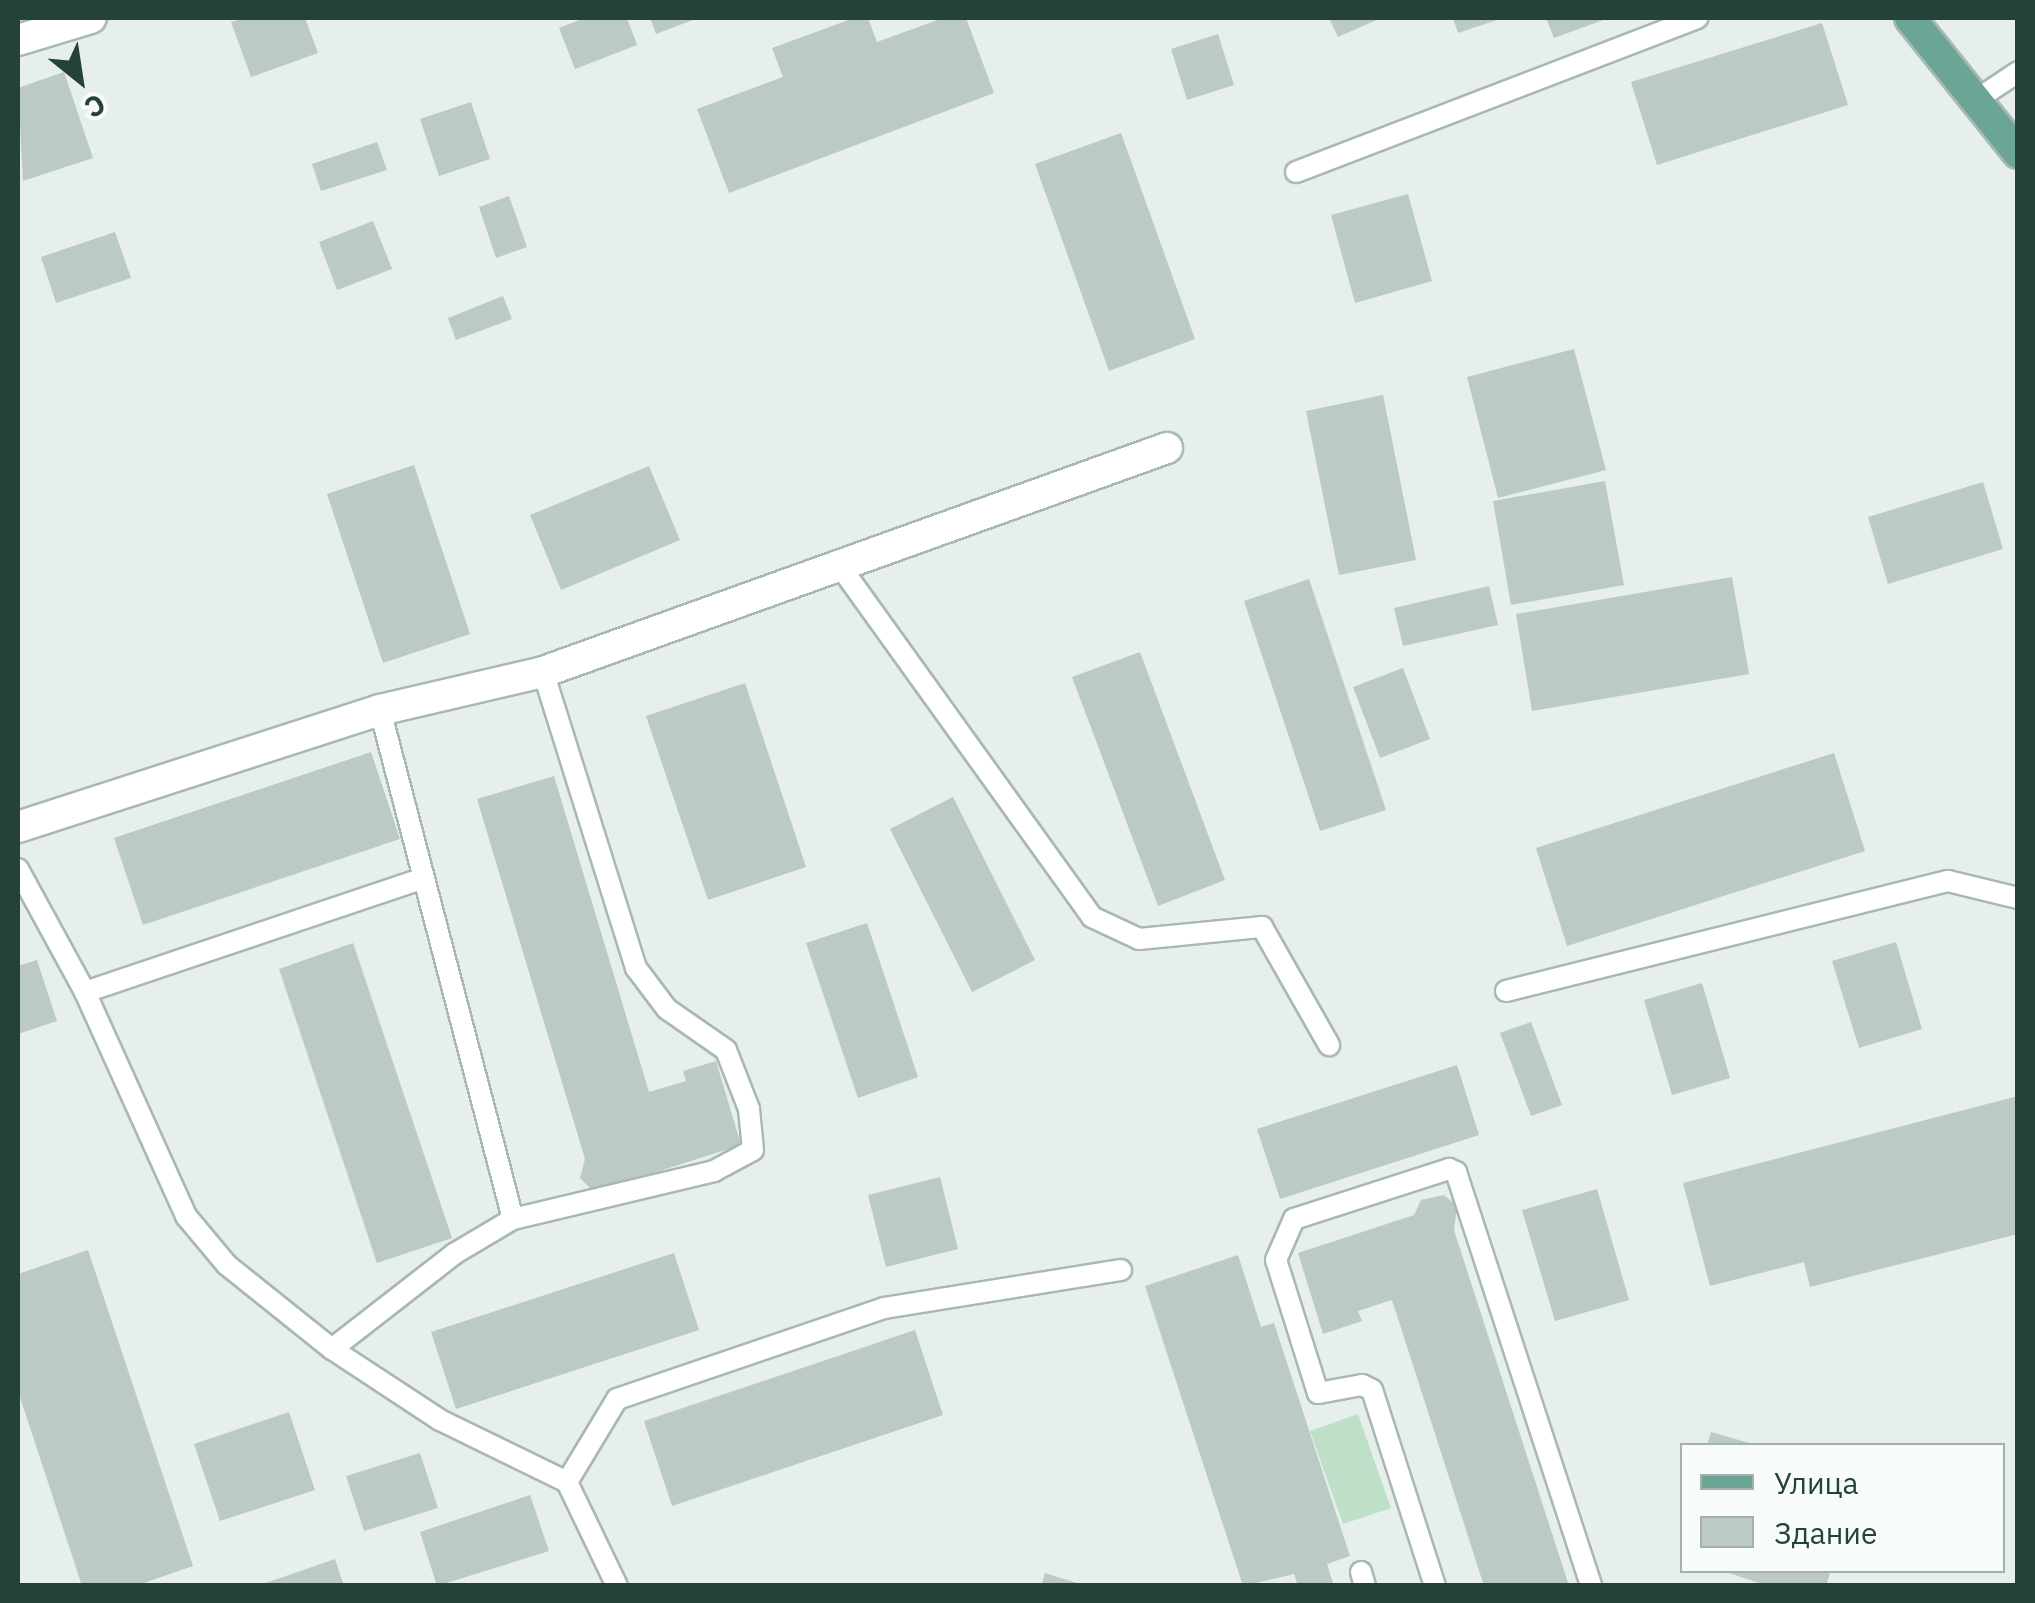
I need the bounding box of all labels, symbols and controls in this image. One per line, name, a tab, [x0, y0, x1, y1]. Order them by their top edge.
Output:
north arrow	[30, 30, 130, 130]
text: С	[78, 86, 112, 127]
legend	[1680, 1443, 2005, 1573]
text: Улица	[1774, 1463, 1859, 1502]
text: Здание	[1774, 1513, 1877, 1552]

